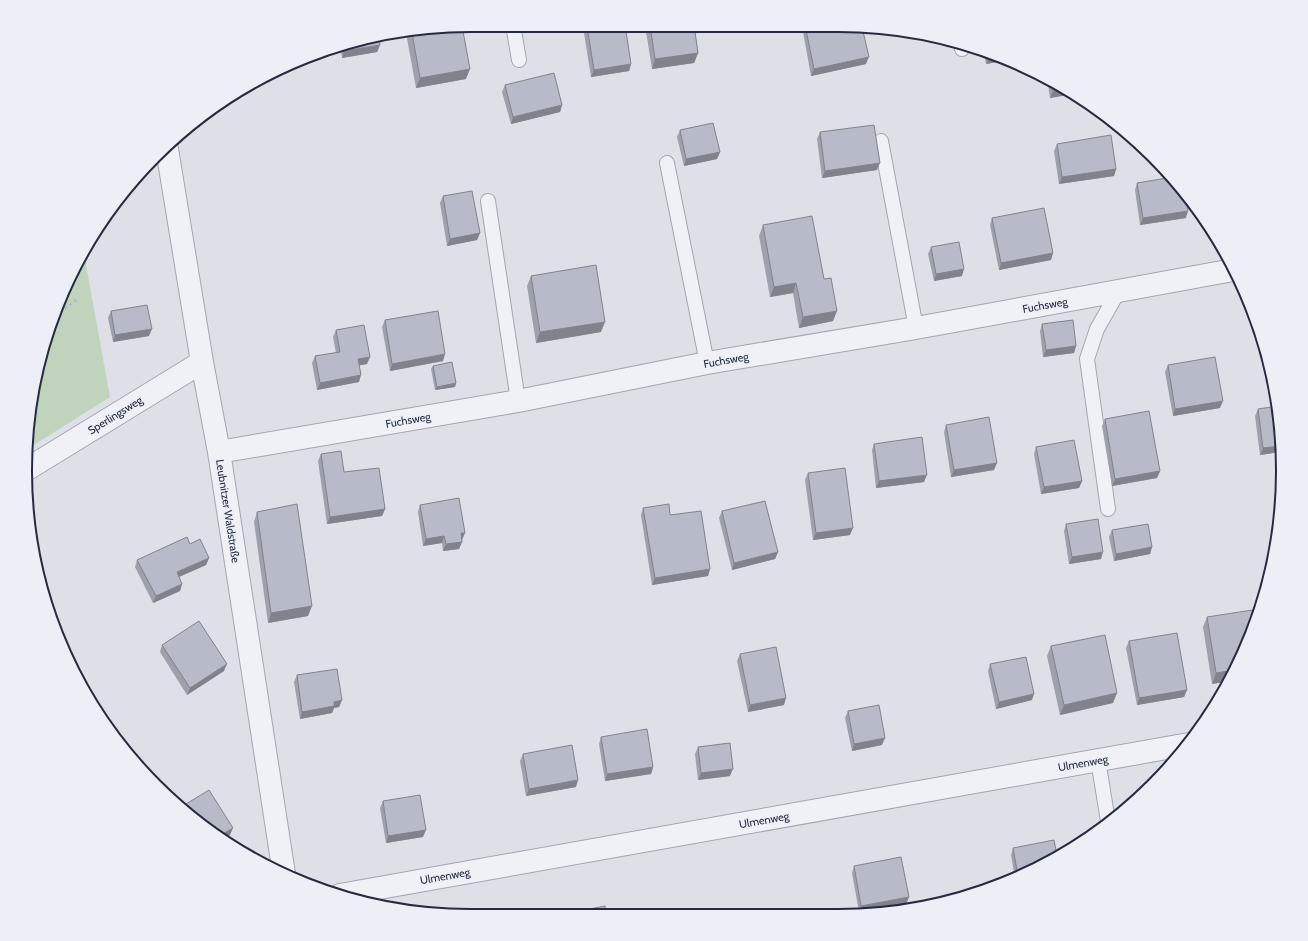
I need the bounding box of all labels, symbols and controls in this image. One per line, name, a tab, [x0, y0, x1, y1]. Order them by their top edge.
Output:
street label: Fuchsweg	[1021, 294, 1069, 316]
street label: Fuchsweg	[702, 349, 750, 371]
street label: Sperlingsweg	[85, 392, 145, 437]
street label: Fuchsweg	[384, 409, 432, 431]
street label: Leubnitzer Waldstraße	[213, 458, 243, 564]
street label: Ulmenweg	[1057, 752, 1110, 774]
street label: Ulmenweg	[738, 809, 791, 831]
street label: Ulmenweg	[419, 865, 472, 887]

